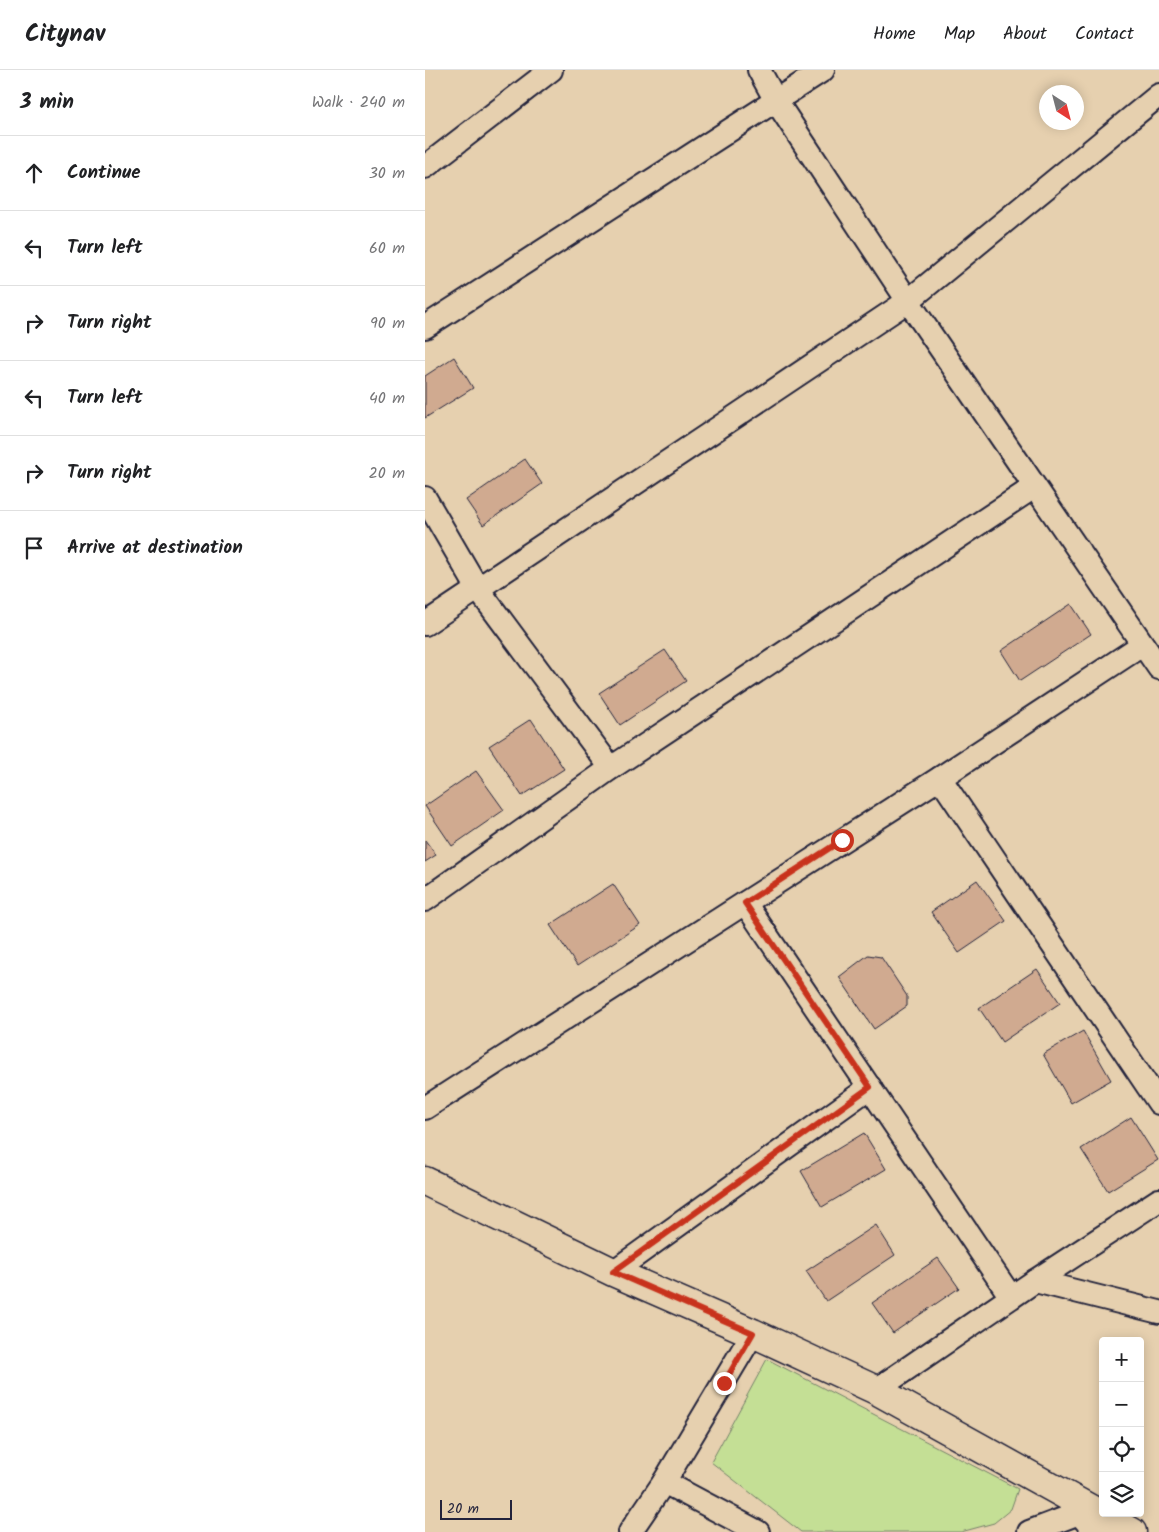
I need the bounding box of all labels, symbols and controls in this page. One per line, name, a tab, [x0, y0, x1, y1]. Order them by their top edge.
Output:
text: Citynav	[25, 15, 105, 54]
text: Home	[873, 20, 916, 49]
text: Map	[944, 20, 975, 49]
text: About	[1003, 20, 1047, 49]
text: Contact	[1075, 20, 1134, 49]
north arrow	[1039, 85, 1084, 130]
text: 3 min	[20, 86, 74, 119]
text: Walk · 240 m	[312, 90, 405, 115]
text: Continue	[67, 158, 140, 188]
icon: ahead	[20, 159, 48, 187]
text: 30 m	[369, 161, 405, 186]
text: Turn left	[67, 233, 142, 263]
icon: left	[20, 234, 48, 262]
text: 60 m	[369, 236, 405, 261]
text: Turn right	[67, 308, 152, 338]
icon: right	[20, 309, 48, 337]
text: 90 m	[370, 311, 405, 336]
text: Turn left	[67, 383, 142, 413]
icon: left	[20, 384, 48, 412]
text: 40 m	[369, 386, 405, 411]
text: Turn right	[67, 458, 152, 488]
icon: right	[20, 459, 48, 487]
text: 20 m	[369, 461, 405, 486]
text: Arrive at destination	[67, 533, 243, 563]
icon: arrive	[20, 534, 48, 562]
route start	[831, 829, 854, 852]
map controls	[1099, 1337, 1144, 1517]
button: +	[1099, 1337, 1144, 1382]
route end	[713, 1372, 736, 1395]
button: −	[1099, 1382, 1144, 1427]
button: locate	[1099, 1427, 1144, 1472]
button: layers	[1099, 1472, 1144, 1517]
scale bar	[440, 1497, 513, 1520]
text: 20 m	[447, 1498, 479, 1520]

